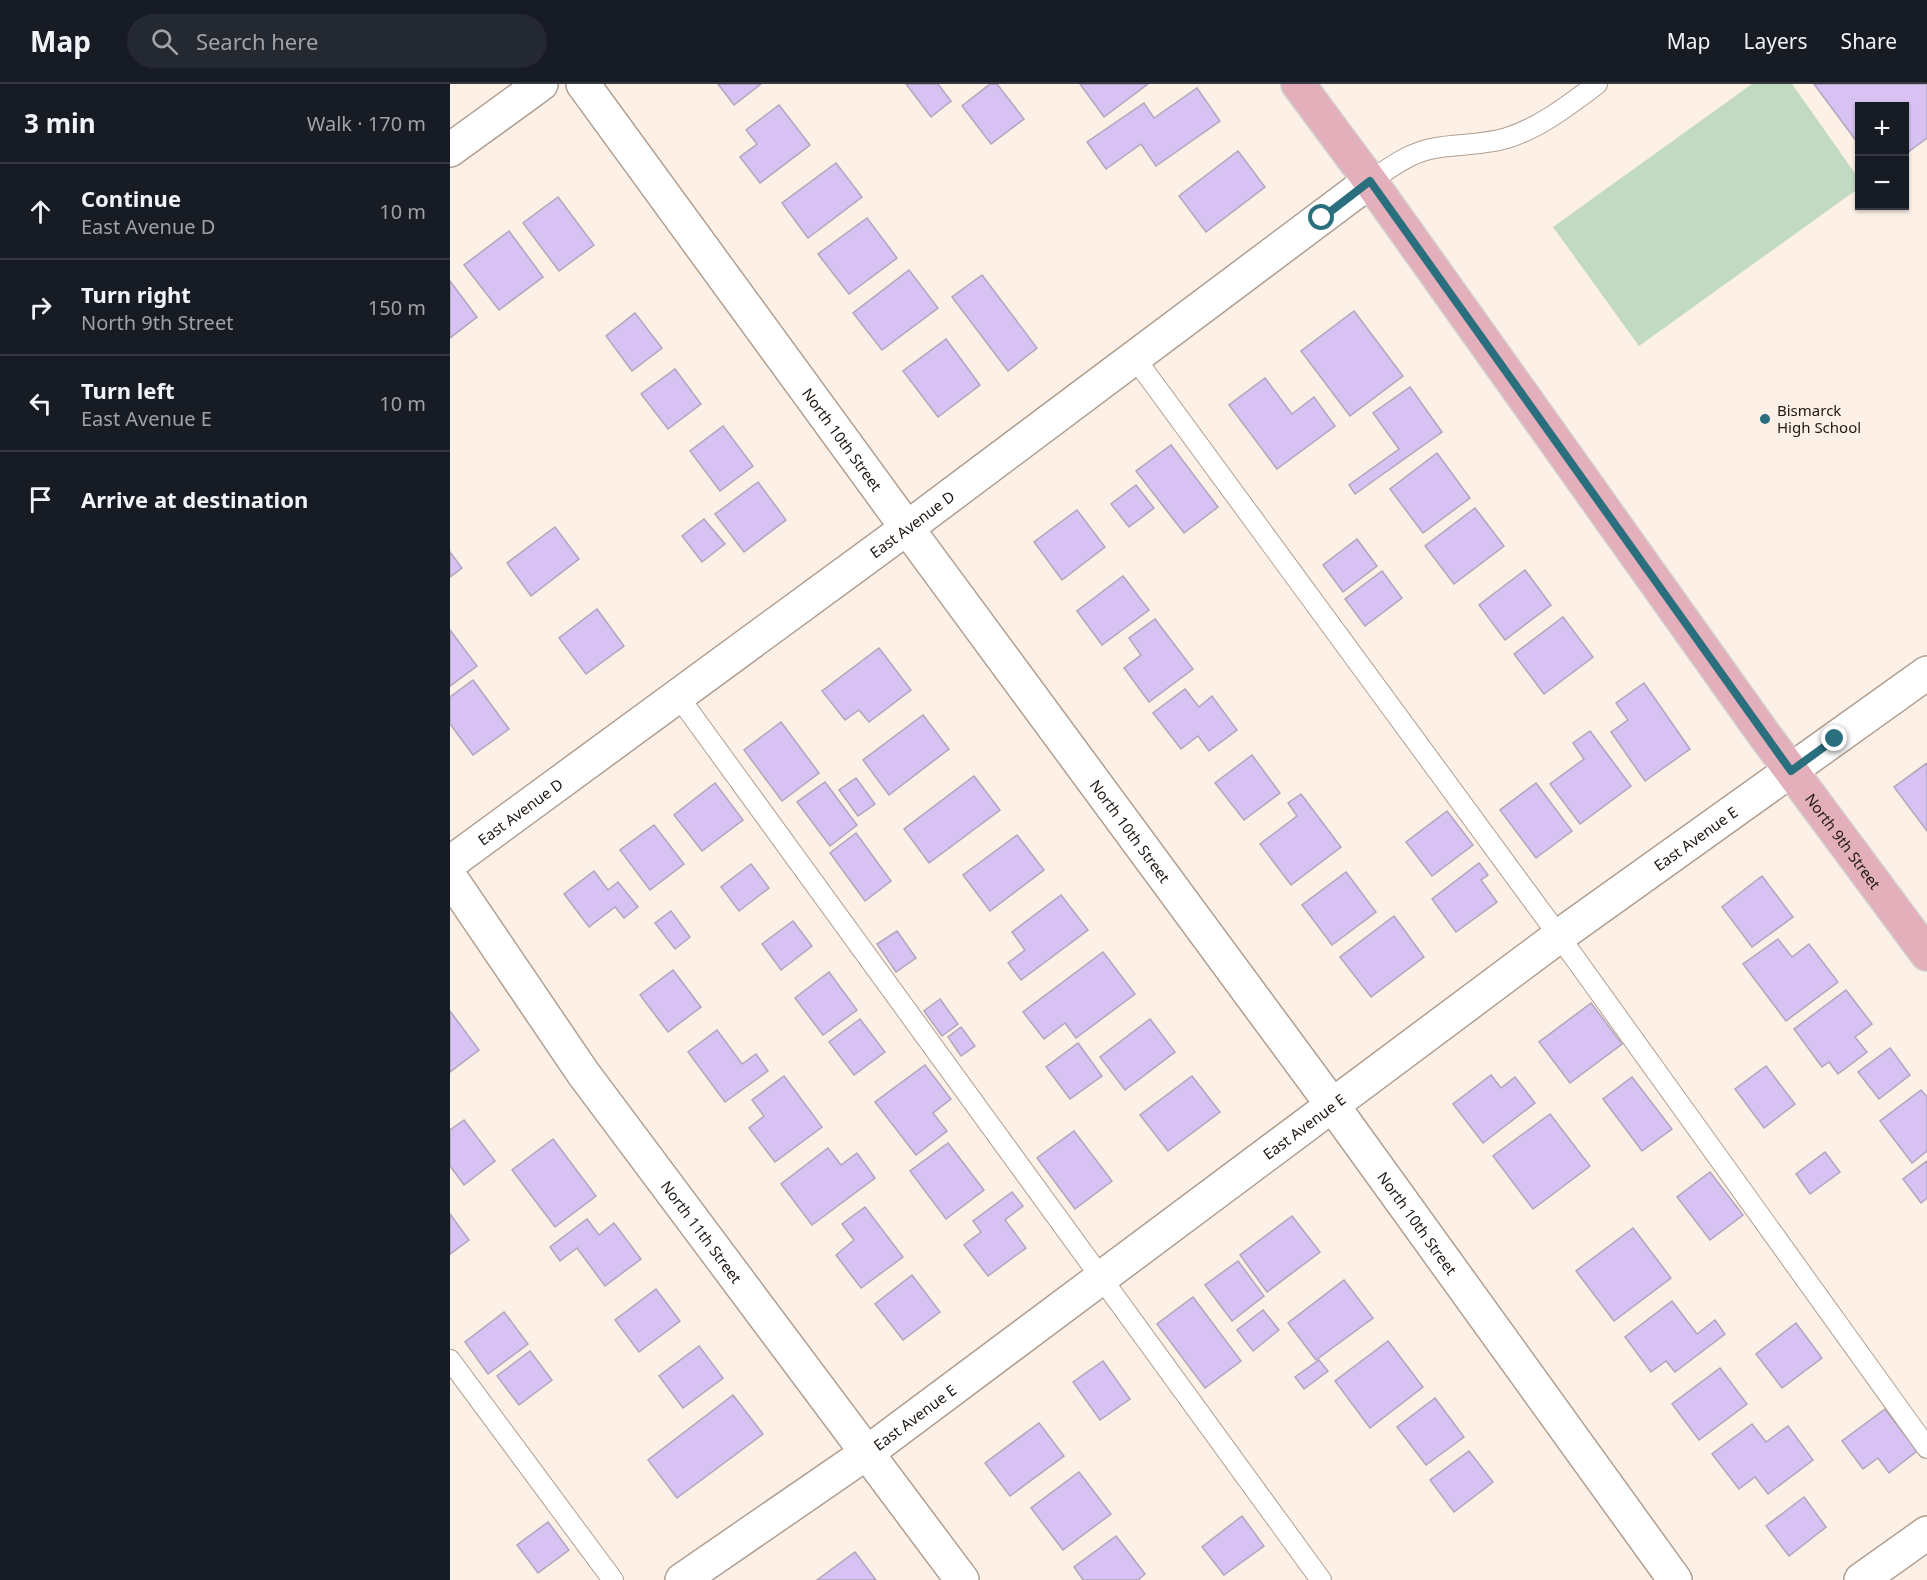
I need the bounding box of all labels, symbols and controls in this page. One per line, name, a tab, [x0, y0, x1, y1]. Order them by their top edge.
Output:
search box	[127, 14, 547, 68]
text: Map	[30, 22, 91, 60]
icon: search	[148, 25, 181, 58]
text: Search here	[196, 26, 318, 56]
text: Map	[1667, 27, 1711, 55]
text: Layers	[1744, 27, 1808, 55]
text: Share	[1841, 27, 1897, 55]
map controls	[1855, 102, 1909, 210]
button: +	[1855, 102, 1909, 156]
text: 3 min	[24, 105, 96, 141]
text: Walk · 170 m	[307, 110, 426, 137]
button: −	[1855, 156, 1909, 210]
text: Continue	[81, 183, 181, 213]
icon: ahead	[24, 195, 57, 228]
text: 10 m	[379, 198, 426, 225]
route start	[1308, 204, 1334, 230]
text: East Avenue D	[81, 213, 215, 240]
text: Turn right	[81, 279, 191, 309]
icon: right	[24, 291, 57, 324]
text: 150 m	[368, 294, 426, 321]
text: North 9th Street	[81, 309, 233, 336]
text: Turn left	[81, 375, 175, 405]
street label: North 10th Street	[798, 384, 887, 495]
icon: left	[24, 387, 57, 420]
text: 10 m	[379, 390, 426, 417]
place label: Bismarck High School	[1777, 400, 1861, 437]
text: East Avenue E	[81, 405, 212, 432]
marker: Bismarck High School	[1758, 412, 1772, 426]
icon: arrive	[24, 483, 57, 516]
text: Arrive at destination	[81, 484, 308, 514]
street label: East Avenue D	[866, 486, 958, 562]
route end	[1821, 725, 1847, 751]
street label: East Avenue D	[474, 774, 567, 849]
street label: North 10th Street	[1086, 776, 1175, 887]
street label: North 9th Street	[1801, 789, 1886, 893]
street label: East Avenue E	[1650, 802, 1741, 875]
street label: East Avenue E	[1259, 1089, 1349, 1164]
street label: North 10th Street	[1373, 1167, 1462, 1279]
street label: North 11th Street	[657, 1176, 747, 1287]
street label: East Avenue E	[869, 1380, 960, 1455]

